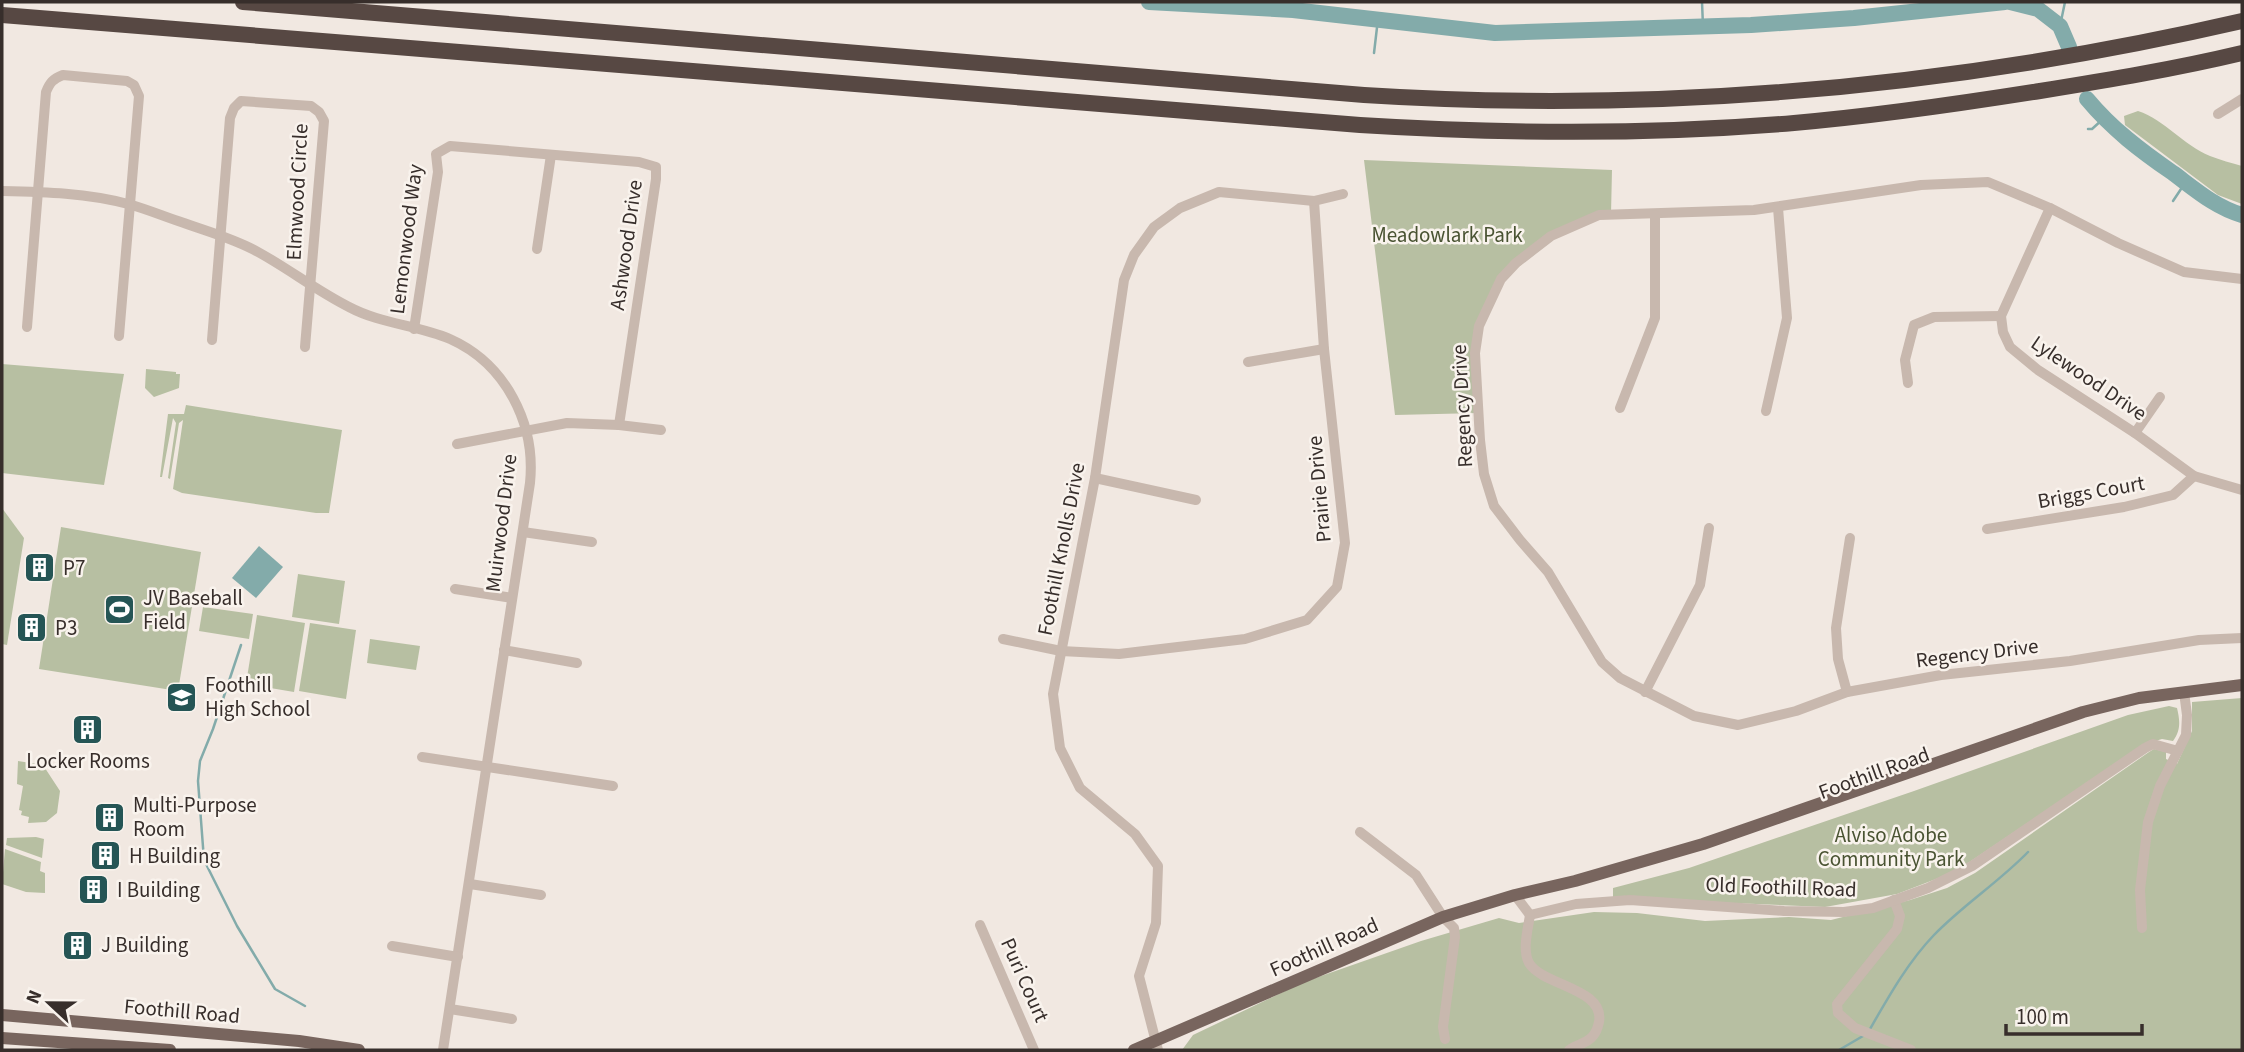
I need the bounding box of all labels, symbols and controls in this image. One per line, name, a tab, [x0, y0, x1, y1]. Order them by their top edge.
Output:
street label: Elmwood Circle	[278, 123, 316, 261]
street label: Lemonwood Way	[382, 162, 430, 316]
street label: Ashwood Drive	[602, 178, 650, 312]
park label: Meadowlark Park	[1371, 220, 1523, 250]
street label: Lylewood Drive	[2025, 328, 2153, 428]
street label: Regency Drive	[1444, 344, 1480, 468]
street label: Prairie Drive	[1299, 434, 1339, 544]
street label: Muirwood Drive	[478, 452, 524, 594]
street label: Foothill Knolls Drive	[1030, 460, 1092, 638]
street label: Briggs Court	[2035, 468, 2147, 516]
building icon: P7	[23, 551, 57, 585]
place label: P7	[63, 553, 85, 583]
place label: JV Baseball Field	[143, 583, 243, 637]
sports icon: JV Baseball Field	[103, 593, 137, 627]
building icon: P3	[15, 611, 49, 645]
place label: P3	[55, 613, 77, 643]
street label: Regency Drive	[1914, 631, 2040, 675]
place label: Foothill High School	[205, 670, 310, 724]
school or university icon: Foothill High School	[165, 680, 199, 714]
building icon: Locker Rooms	[71, 712, 105, 746]
street label: Foothill Road	[1814, 739, 1934, 807]
place label: Locker Rooms	[26, 746, 150, 776]
place label: Multi-Purpose Room	[133, 790, 257, 844]
building icon: Multi-Purpose Room	[93, 800, 127, 834]
park label: Alviso Adobe Community Park	[1818, 820, 1965, 874]
building icon: H Building	[89, 839, 123, 873]
place label: H Building	[129, 841, 220, 871]
street label: Old Foothill Road	[1705, 869, 1857, 905]
building icon: I Building	[77, 873, 111, 907]
place label: I Building	[117, 875, 200, 905]
street label: Foothill Road	[1265, 910, 1383, 984]
building icon: J Building	[61, 928, 95, 962]
place label: J Building	[101, 930, 189, 960]
street label: Puri Court	[993, 933, 1057, 1027]
north arrow	[14, 968, 84, 1038]
text: N	[20, 986, 50, 1008]
street label: Foothill Road	[123, 991, 241, 1031]
scale bar	[2006, 992, 2142, 1036]
text: 100 m	[2016, 1002, 2069, 1032]

